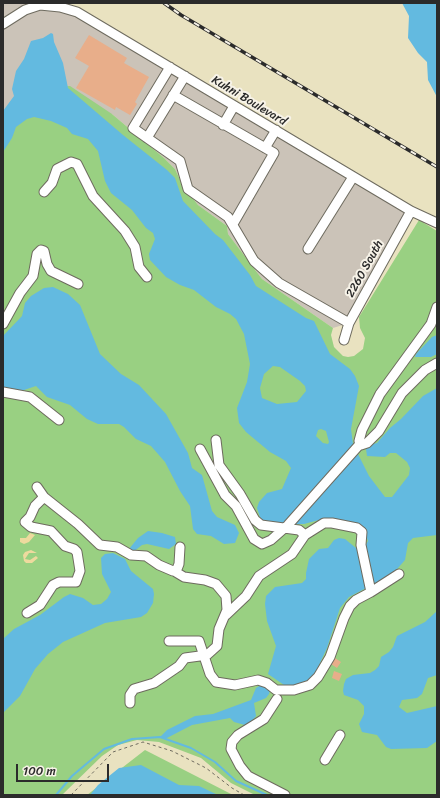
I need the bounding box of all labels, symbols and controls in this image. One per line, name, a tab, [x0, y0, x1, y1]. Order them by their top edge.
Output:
street label: Kuhni Boulevard	[209, 73, 289, 129]
street label: 2260 South	[343, 238, 387, 300]
scale bar	[18, 756, 111, 782]
text: 100 m	[23, 760, 56, 782]

